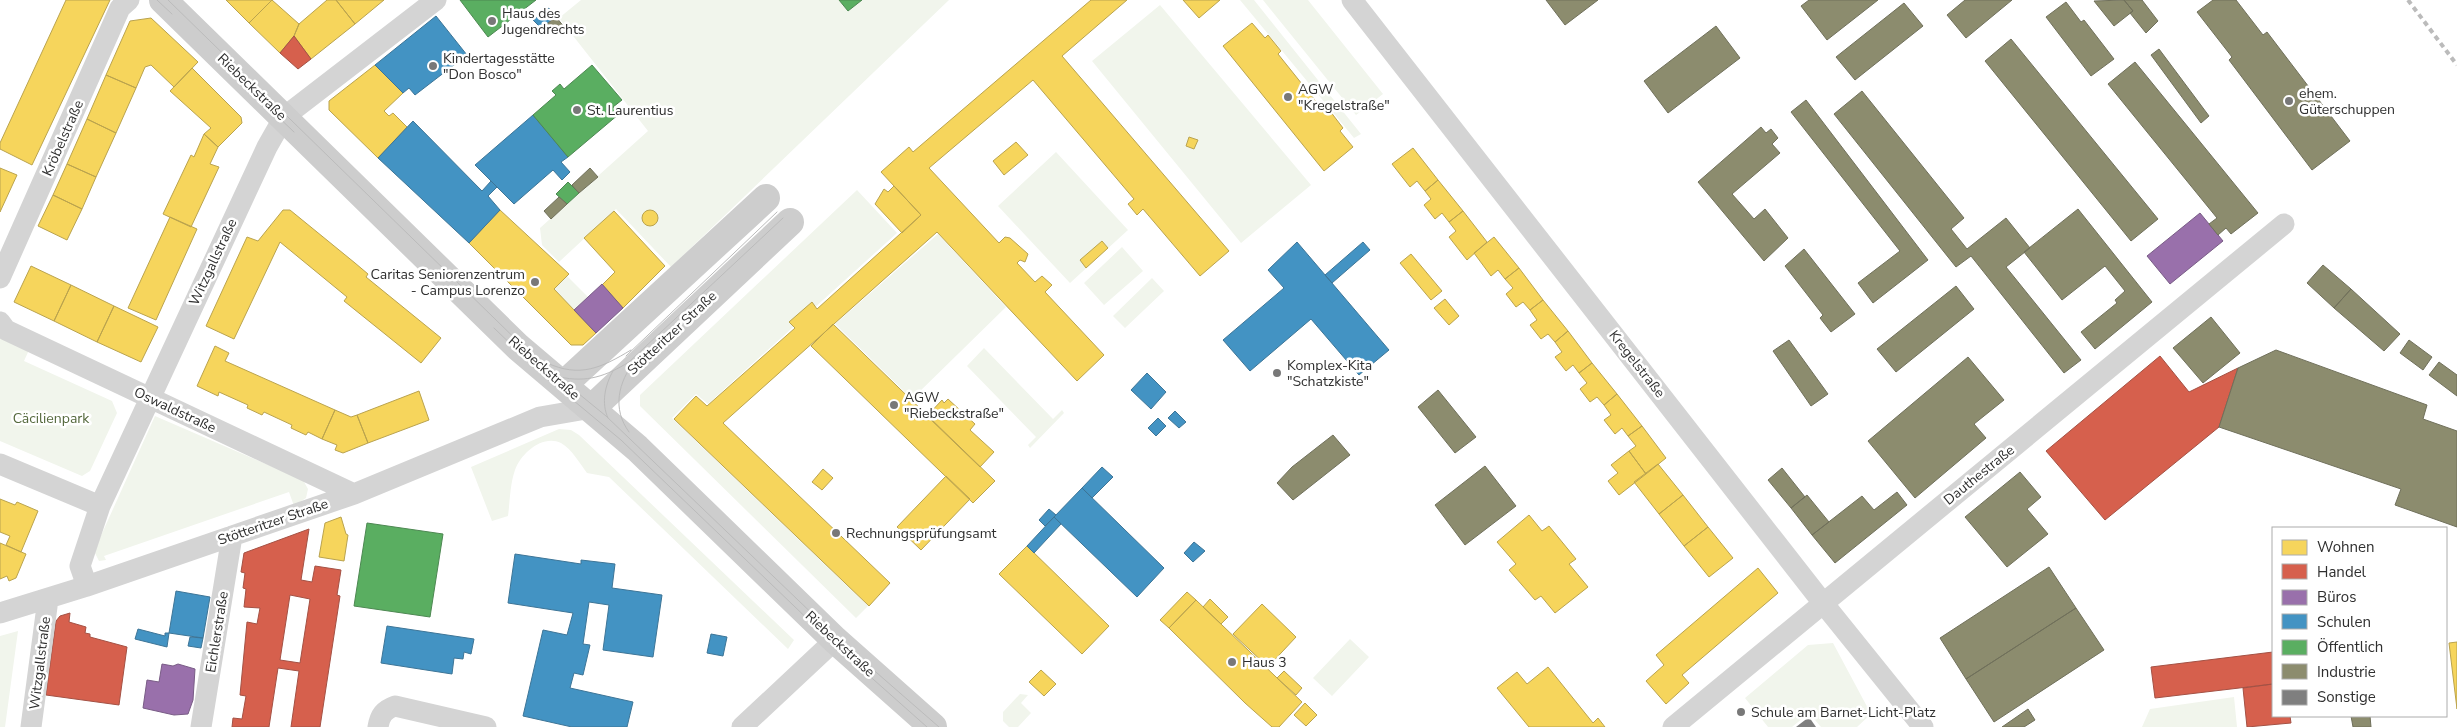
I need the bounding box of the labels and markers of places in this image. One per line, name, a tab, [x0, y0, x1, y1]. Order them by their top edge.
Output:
place label: Haus des Jugendrechts	[501, 4, 585, 39]
marker: Haus des Jugendrechts	[486, 15, 498, 27]
place label: Kindertagesstätte "Don Bosco"	[443, 49, 555, 84]
marker: Kindertagesstätte "Don Bosco"	[427, 60, 439, 72]
place label: AGW "Kregelstraße"	[1298, 80, 1390, 115]
place label: ehem. Güterschuppen	[2299, 84, 2395, 119]
marker: AGW "Kregelstraße"	[1282, 91, 1294, 103]
marker: ehem. Güterschuppen	[2283, 95, 2295, 107]
place label: St. Laurentius	[587, 101, 674, 120]
marker: St. Laurentius	[571, 104, 583, 116]
place label: Caritas Seniorenzentrum - Campus Lorenzo	[371, 265, 525, 300]
marker: Caritas Seniorenzentrum - Campus Lorenzo	[529, 276, 541, 288]
place label: Komplex-Kita "Schatzkiste"	[1287, 356, 1372, 391]
marker: Komplex-Kita "Schatzkiste"	[1271, 367, 1283, 379]
place label: AGW "Riebeckstraße"	[904, 388, 1004, 423]
marker: AGW "Riebeckstraße"	[888, 399, 900, 411]
place label: Rechnungsprüfungsamt	[846, 524, 997, 543]
marker: Rechnungsprüfungsamt	[830, 527, 842, 539]
place label: Haus 3	[1242, 653, 1287, 672]
marker: Haus 3	[1226, 656, 1238, 668]
place label: Schule am Barnet-Licht-Platz	[1751, 703, 1936, 722]
marker: Schule am Barnet-Licht-Platz	[1735, 706, 1747, 718]

